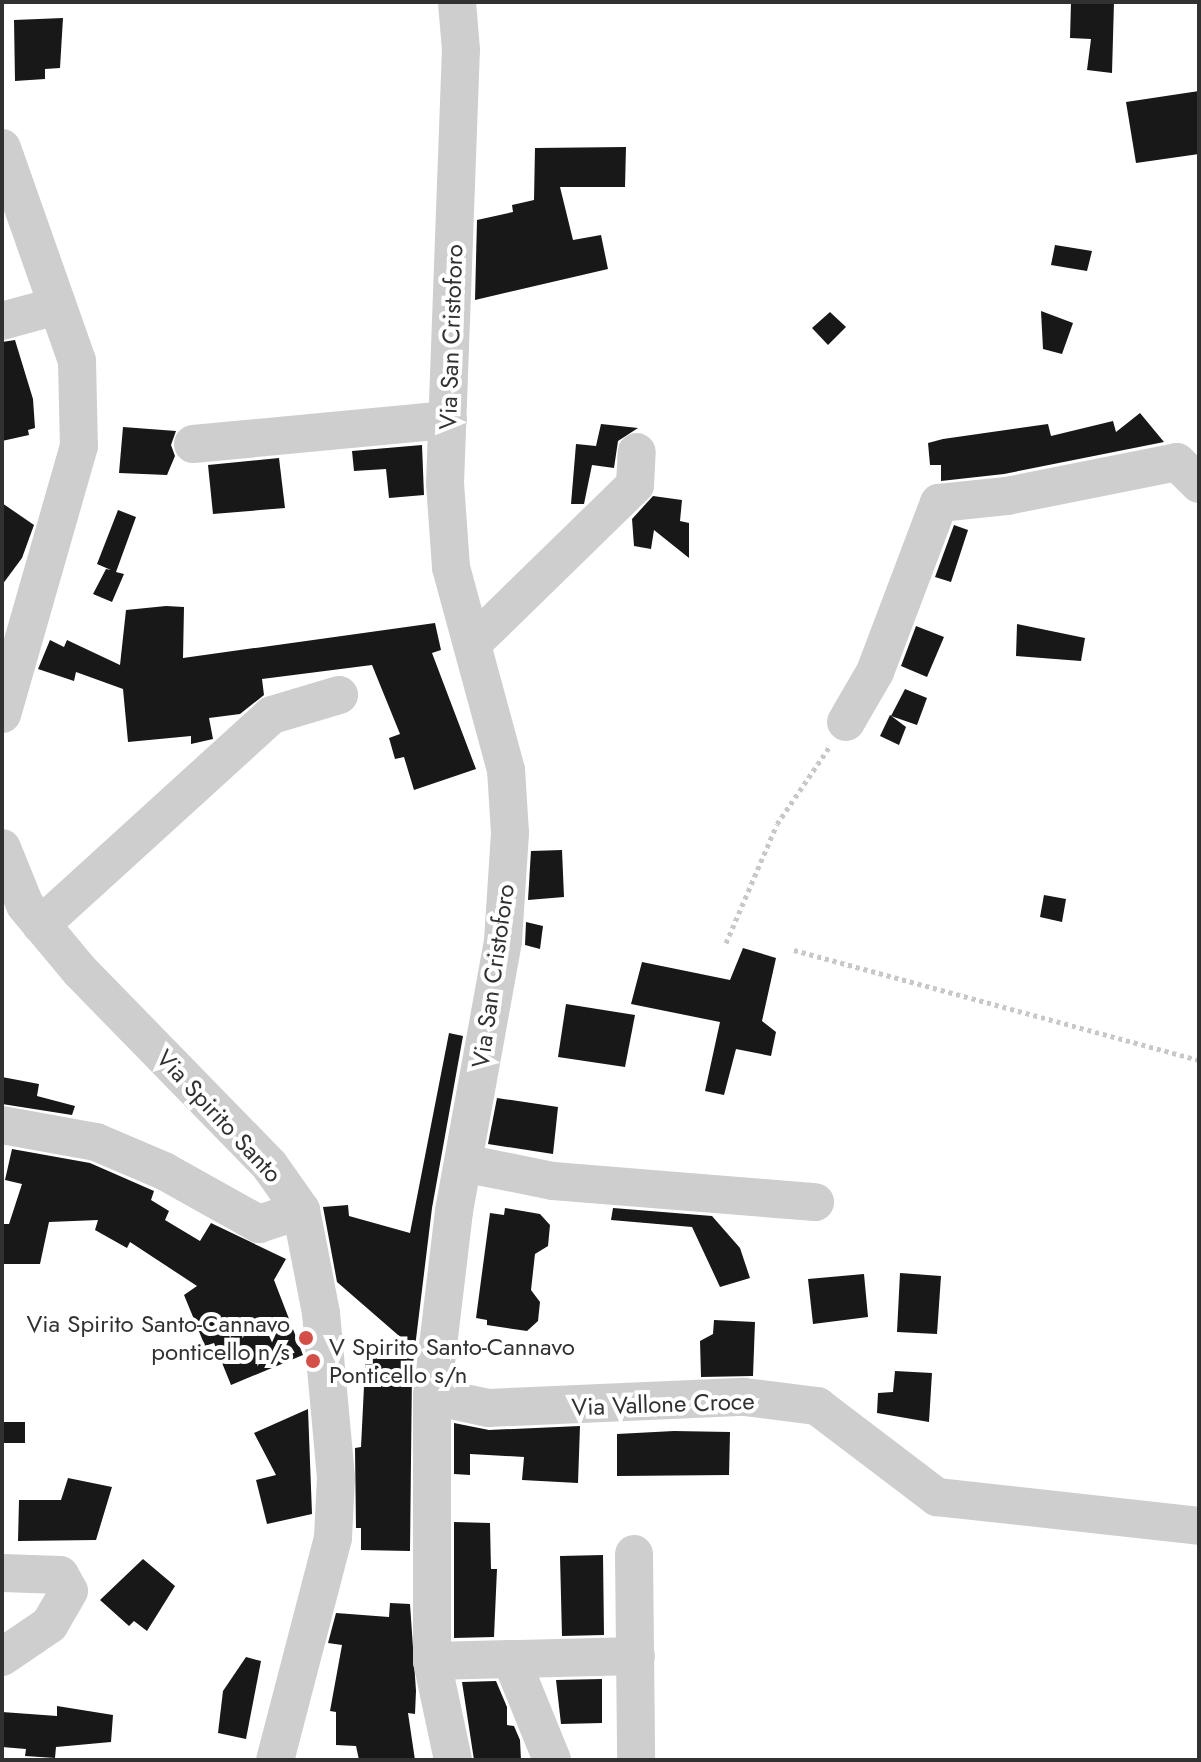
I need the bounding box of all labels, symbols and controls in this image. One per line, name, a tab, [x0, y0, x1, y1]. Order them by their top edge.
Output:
street label: Via San Cristoforo	[433, 244, 469, 430]
street label: Via San Cristoforo	[466, 882, 520, 1070]
street label: Via Spirito Santo	[150, 1044, 288, 1188]
place label: Via Spirito Santo-Cannavo ponticello n/s	[26, 1310, 290, 1366]
marker: Via Spirito Santo-Cannavo ponticello n/s	[297, 1329, 315, 1347]
place label: V Spirito Santo-Cannavo Ponticello s/n	[329, 1333, 575, 1389]
marker: V Spirito Santo-Cannavo Ponticello s/n	[304, 1352, 322, 1370]
street label: Via Vallone Croce	[571, 1386, 755, 1422]

